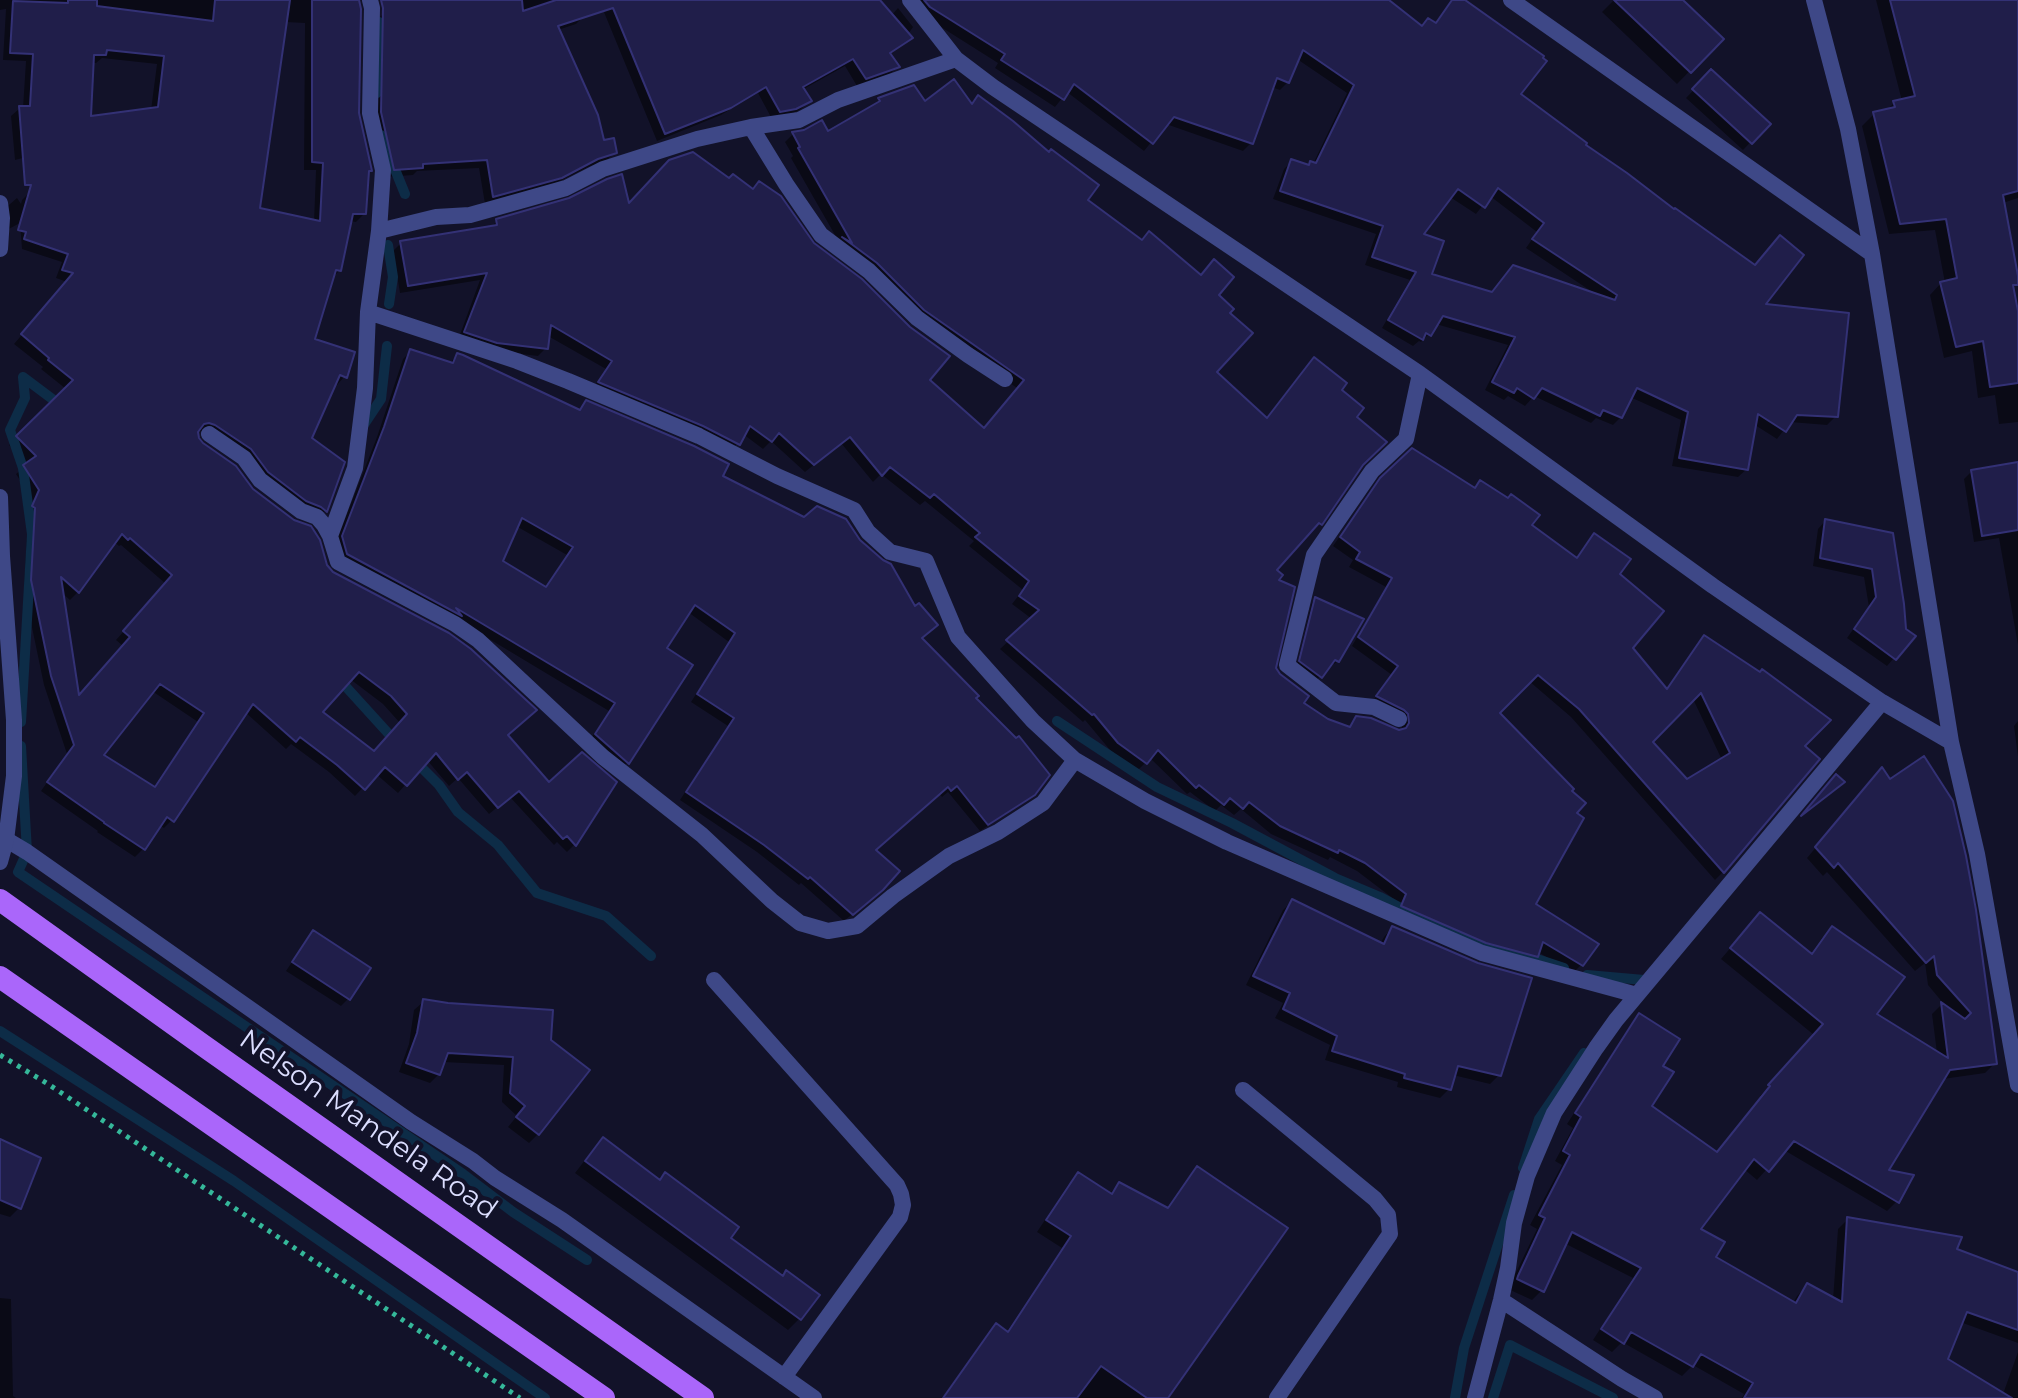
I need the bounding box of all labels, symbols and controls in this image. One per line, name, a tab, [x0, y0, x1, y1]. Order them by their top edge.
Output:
street label: Nelson Mandela Road	[232, 1023, 504, 1227]

